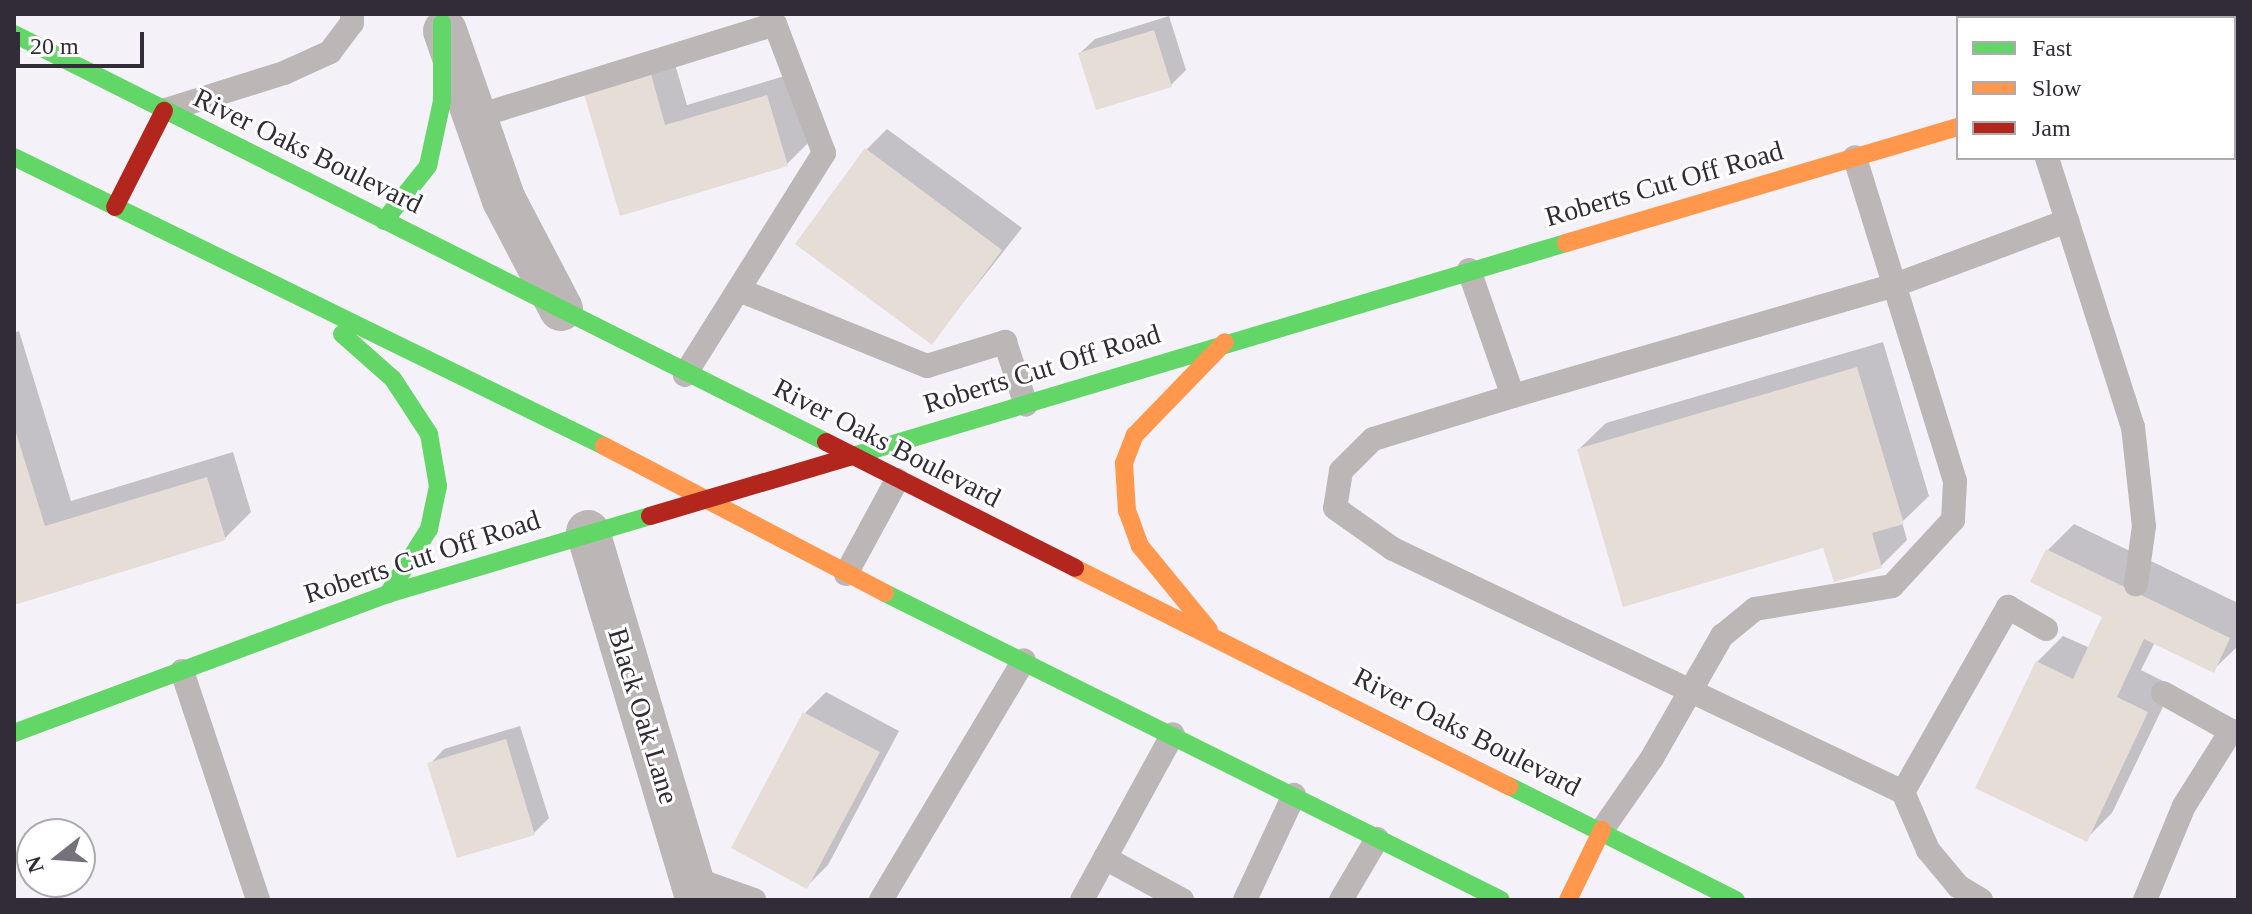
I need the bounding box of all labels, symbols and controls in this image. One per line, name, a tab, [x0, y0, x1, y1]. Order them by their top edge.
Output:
scale bar	[20, 16, 148, 66]
legend	[1956, 16, 2236, 160]
text: 20 m	[30, 33, 79, 59]
text: Fast	[2032, 35, 2072, 61]
text: Slow	[2032, 75, 2081, 101]
street label: River Oaks Boulevard	[188, 81, 428, 221]
text: Jam	[2032, 115, 2071, 141]
street label: Roberts Cut Off Road	[1541, 134, 1787, 234]
street label: Roberts Cut Off Road	[919, 317, 1165, 421]
street label: River Oaks Boulevard	[768, 371, 1006, 515]
street label: Roberts Cut Off Road	[300, 503, 544, 611]
street label: Black Oak Lane	[600, 624, 686, 808]
street label: River Oaks Boulevard	[1348, 660, 1586, 804]
north arrow	[16, 818, 96, 898]
text: N	[20, 853, 49, 876]

